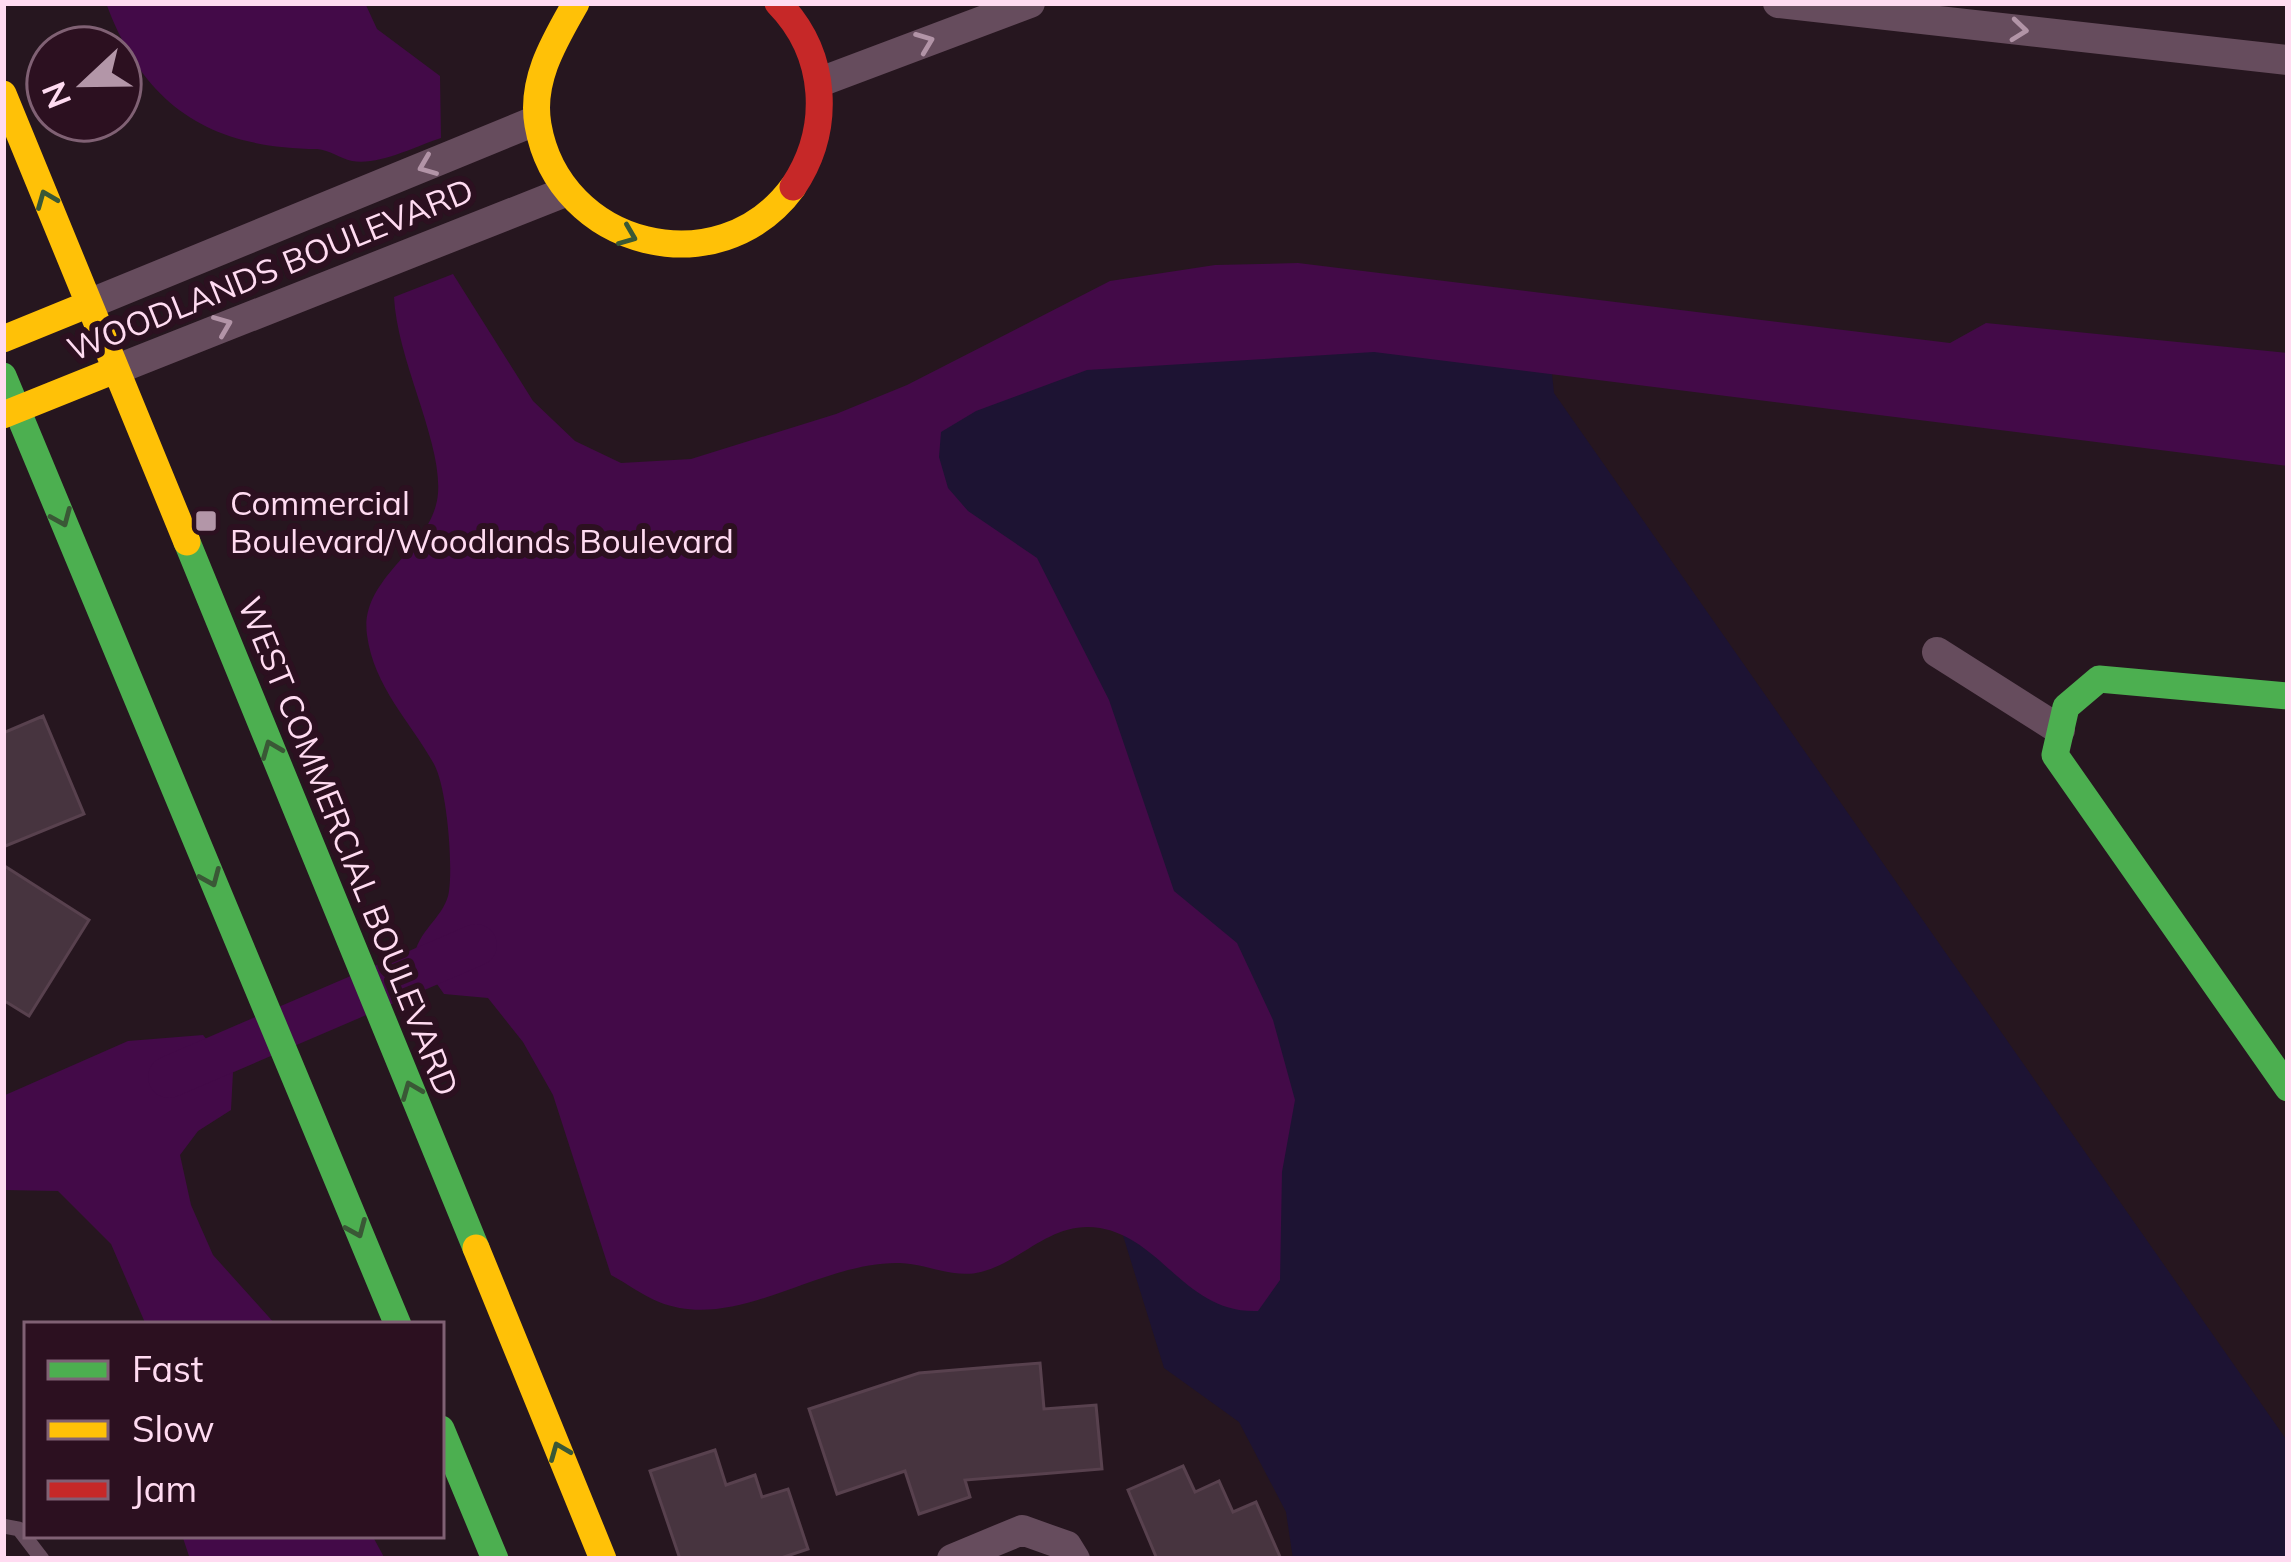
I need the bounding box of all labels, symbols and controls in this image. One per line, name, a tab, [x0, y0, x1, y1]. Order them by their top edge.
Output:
one-way arrow	[2009, 16, 2029, 42]
north arrow	[24, 24, 144, 144]
one-way arrow	[913, 32, 934, 57]
text: N	[32, 76, 79, 115]
one-way arrow	[418, 151, 439, 175]
street label: WOODLANDS BOULEVARD	[61, 169, 479, 369]
one-way arrow	[36, 189, 60, 210]
one-way arrow	[616, 222, 637, 246]
one-way arrow	[212, 315, 233, 339]
place label: Commercial Boulevard/Woodlands Boulevard	[230, 482, 734, 561]
one-way arrow	[48, 506, 72, 527]
marker: Commercial Boulevard/Woodlands Boulevard	[193, 508, 219, 534]
street label: WEST COMMERCIAL BOULEVARD	[230, 591, 468, 1101]
one-way arrow	[261, 740, 285, 761]
one-way arrow	[197, 866, 221, 887]
one-way arrow	[401, 1081, 425, 1102]
one-way arrow	[343, 1216, 367, 1238]
legend	[24, 1322, 444, 1538]
text: Fast	[132, 1346, 203, 1391]
text: Slow	[132, 1406, 215, 1451]
one-way arrow	[549, 1441, 573, 1462]
text: Jam	[132, 1466, 197, 1511]

